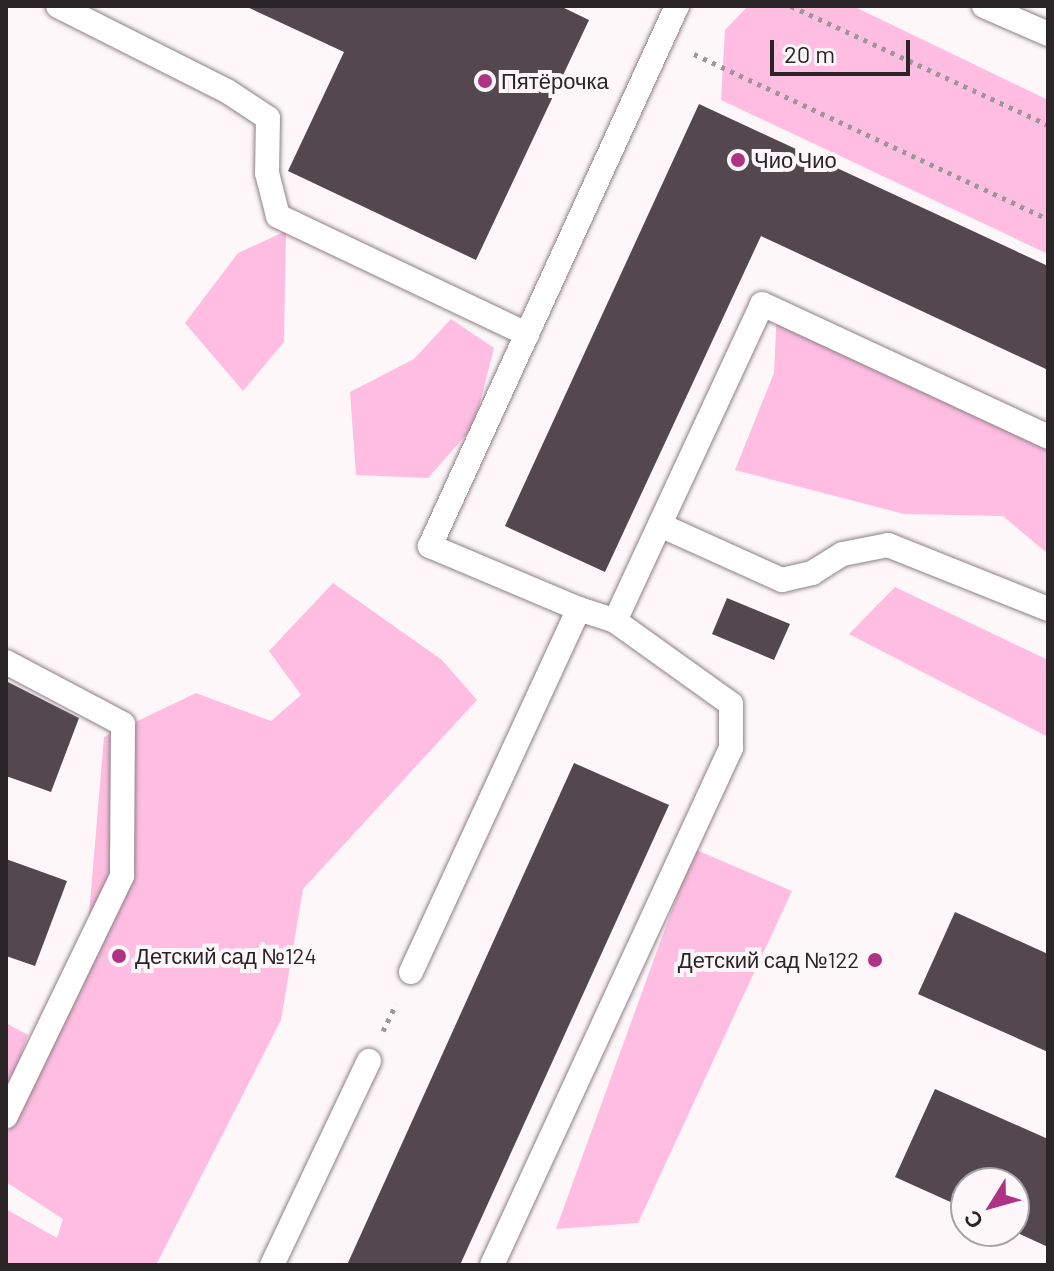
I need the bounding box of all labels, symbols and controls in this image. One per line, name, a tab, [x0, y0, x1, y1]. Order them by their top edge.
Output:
scale bar	[774, 24, 914, 74]
text: 20 m	[784, 39, 835, 68]
place label: Пятёрочка	[501, 68, 609, 94]
marker: Пятёрочка	[476, 72, 494, 90]
place label: Чио Чио	[754, 147, 837, 173]
marker: Чио Чио	[729, 151, 747, 169]
place label: Детский сад №124	[135, 943, 317, 969]
marker: Детский сад №124	[110, 947, 128, 965]
place label: Детский сад №122	[678, 947, 859, 973]
marker: Детский сад №122	[866, 951, 884, 969]
north arrow	[950, 1167, 1030, 1247]
text: С	[957, 1206, 988, 1234]

